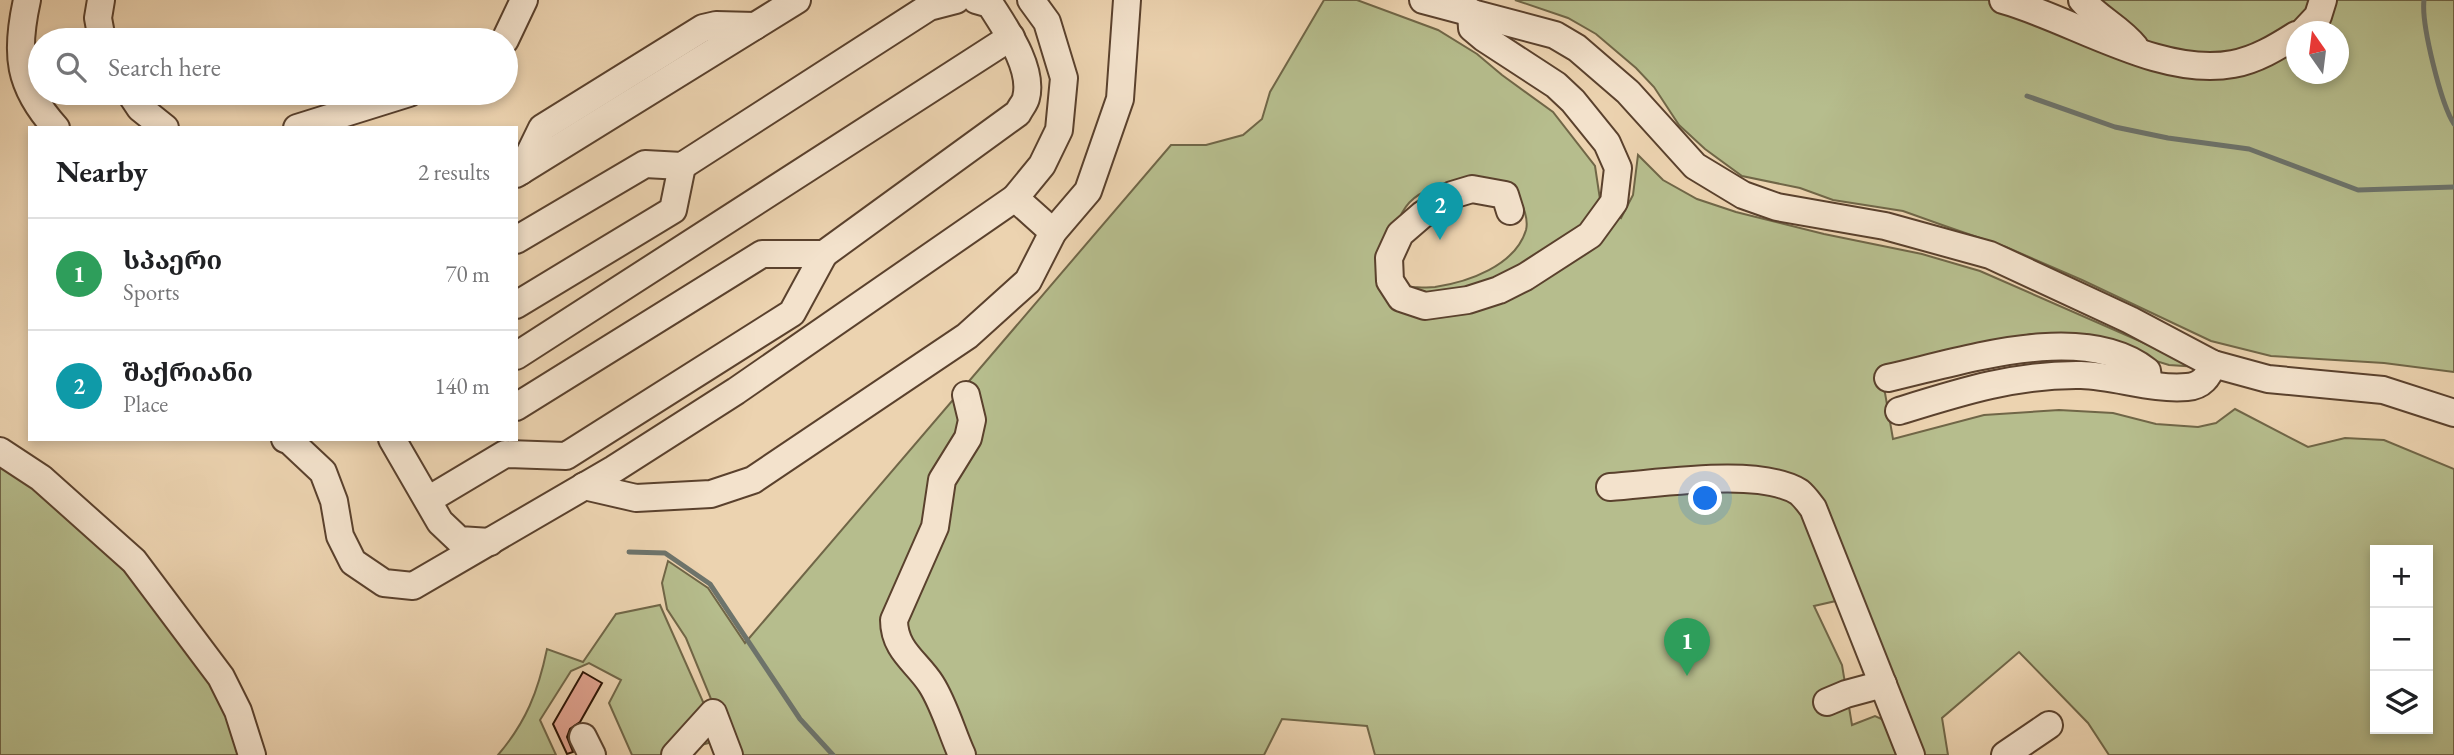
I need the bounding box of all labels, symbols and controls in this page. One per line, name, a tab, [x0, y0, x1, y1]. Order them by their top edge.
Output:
north arrow	[2286, 21, 2349, 84]
search box	[28, 28, 518, 105]
icon: search	[52, 48, 90, 86]
text: Search here	[108, 50, 221, 84]
text: Nearby	[56, 152, 148, 191]
text: 2 results	[418, 157, 490, 187]
pin: 2	[1417, 182, 1463, 240]
text: სპაერი	[123, 243, 222, 277]
text: 1	[73, 259, 85, 289]
text: 70 m	[445, 259, 490, 289]
text: Sports	[123, 277, 179, 307]
text: შაქრიანი	[123, 355, 253, 389]
text: 2	[73, 371, 85, 401]
text: 140 m	[434, 371, 490, 401]
text: Place	[123, 389, 168, 419]
your location	[1688, 481, 1722, 515]
map controls	[2370, 545, 2433, 734]
button: +	[2370, 545, 2433, 608]
button: −	[2370, 608, 2433, 671]
pin: 1	[1664, 618, 1710, 676]
button: layers	[2370, 671, 2433, 734]

